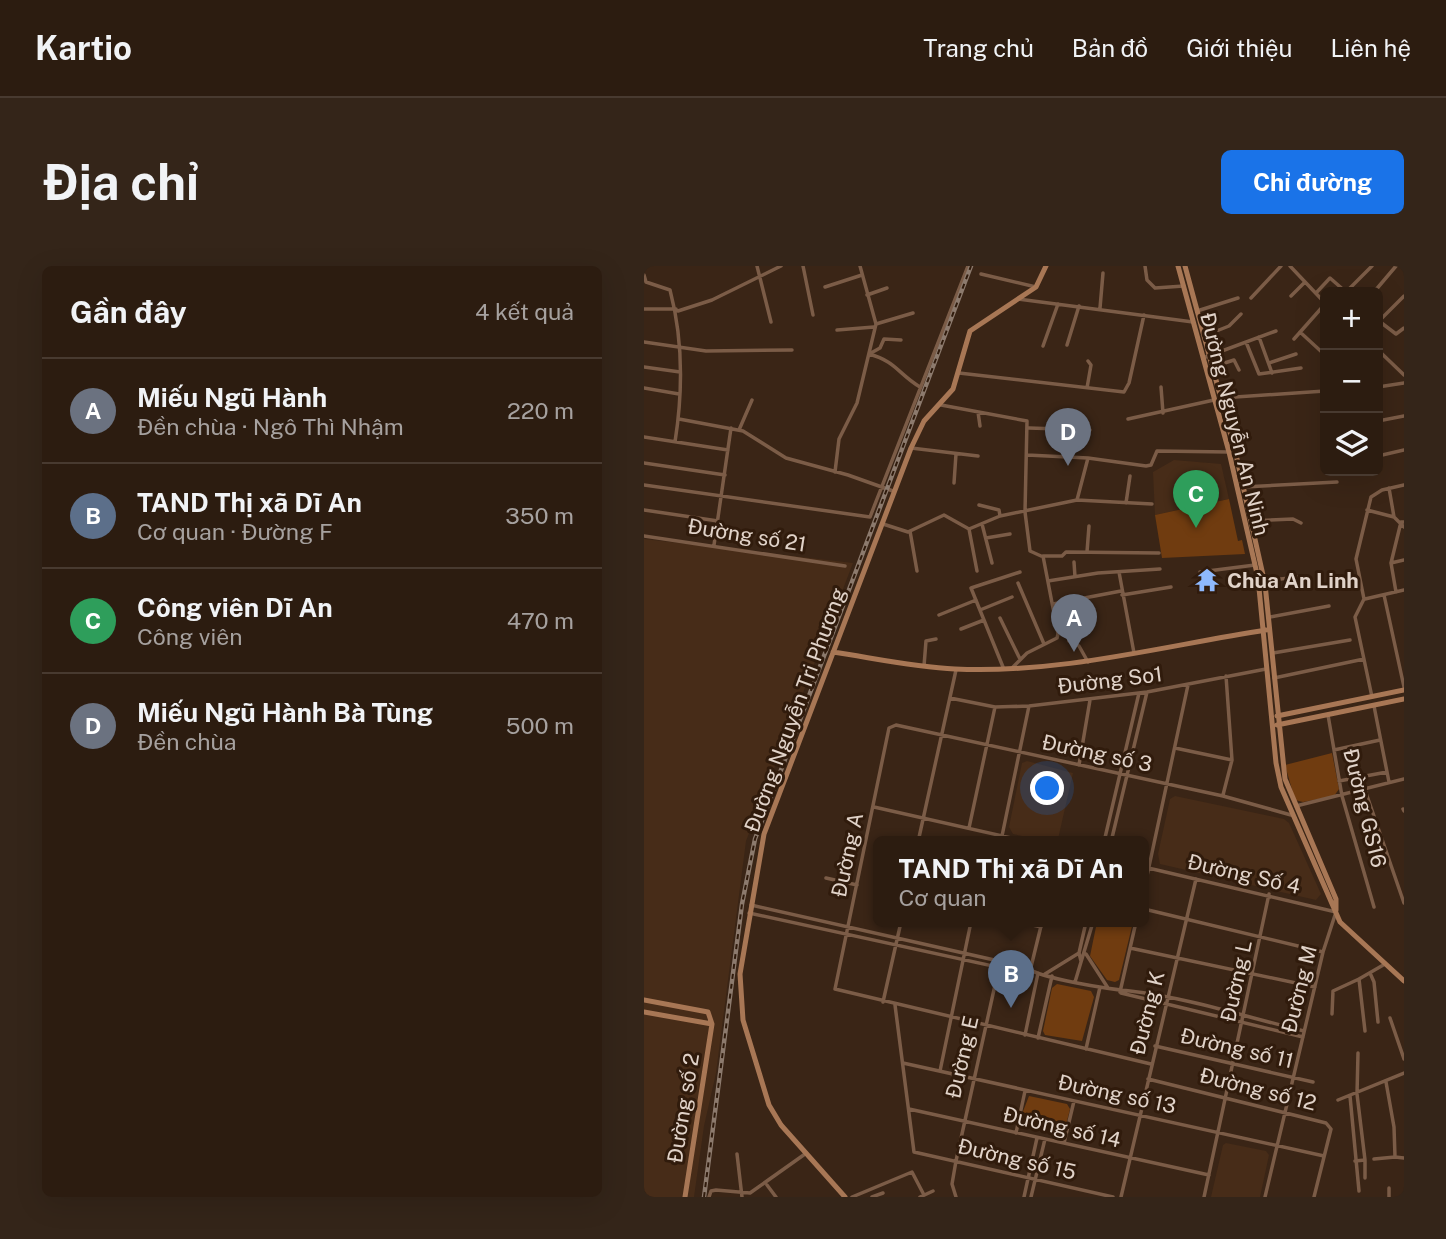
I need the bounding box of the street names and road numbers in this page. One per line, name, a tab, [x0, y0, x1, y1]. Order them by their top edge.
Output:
street label: Đường Nguyễn An Ninh	[1195, 310, 1275, 538]
street label: Đường số 21	[686, 513, 808, 557]
street label: Đường Nguyễn Tri Phương	[739, 584, 851, 836]
street label: Đường So1	[1056, 661, 1164, 699]
street label: Đường số 3	[1040, 729, 1154, 777]
street label: Đường GS16	[1338, 746, 1392, 870]
street label: Đường A	[826, 810, 868, 900]
street label: Đường Số 4	[1185, 849, 1303, 899]
street label: Đường L	[1215, 938, 1257, 1024]
street label: Đường M	[1276, 943, 1322, 1035]
street label: Đường K	[1125, 969, 1169, 1057]
street label: Đường E	[940, 1013, 984, 1101]
street label: Đường số 11	[1178, 1023, 1296, 1073]
street label: Đường số 2	[662, 1051, 704, 1165]
street label: Đường số 12	[1197, 1062, 1319, 1116]
street label: Đường số 13	[1056, 1069, 1178, 1119]
street label: Đường số 14	[1001, 1101, 1123, 1153]
street label: Đường số 15	[955, 1133, 1079, 1185]

